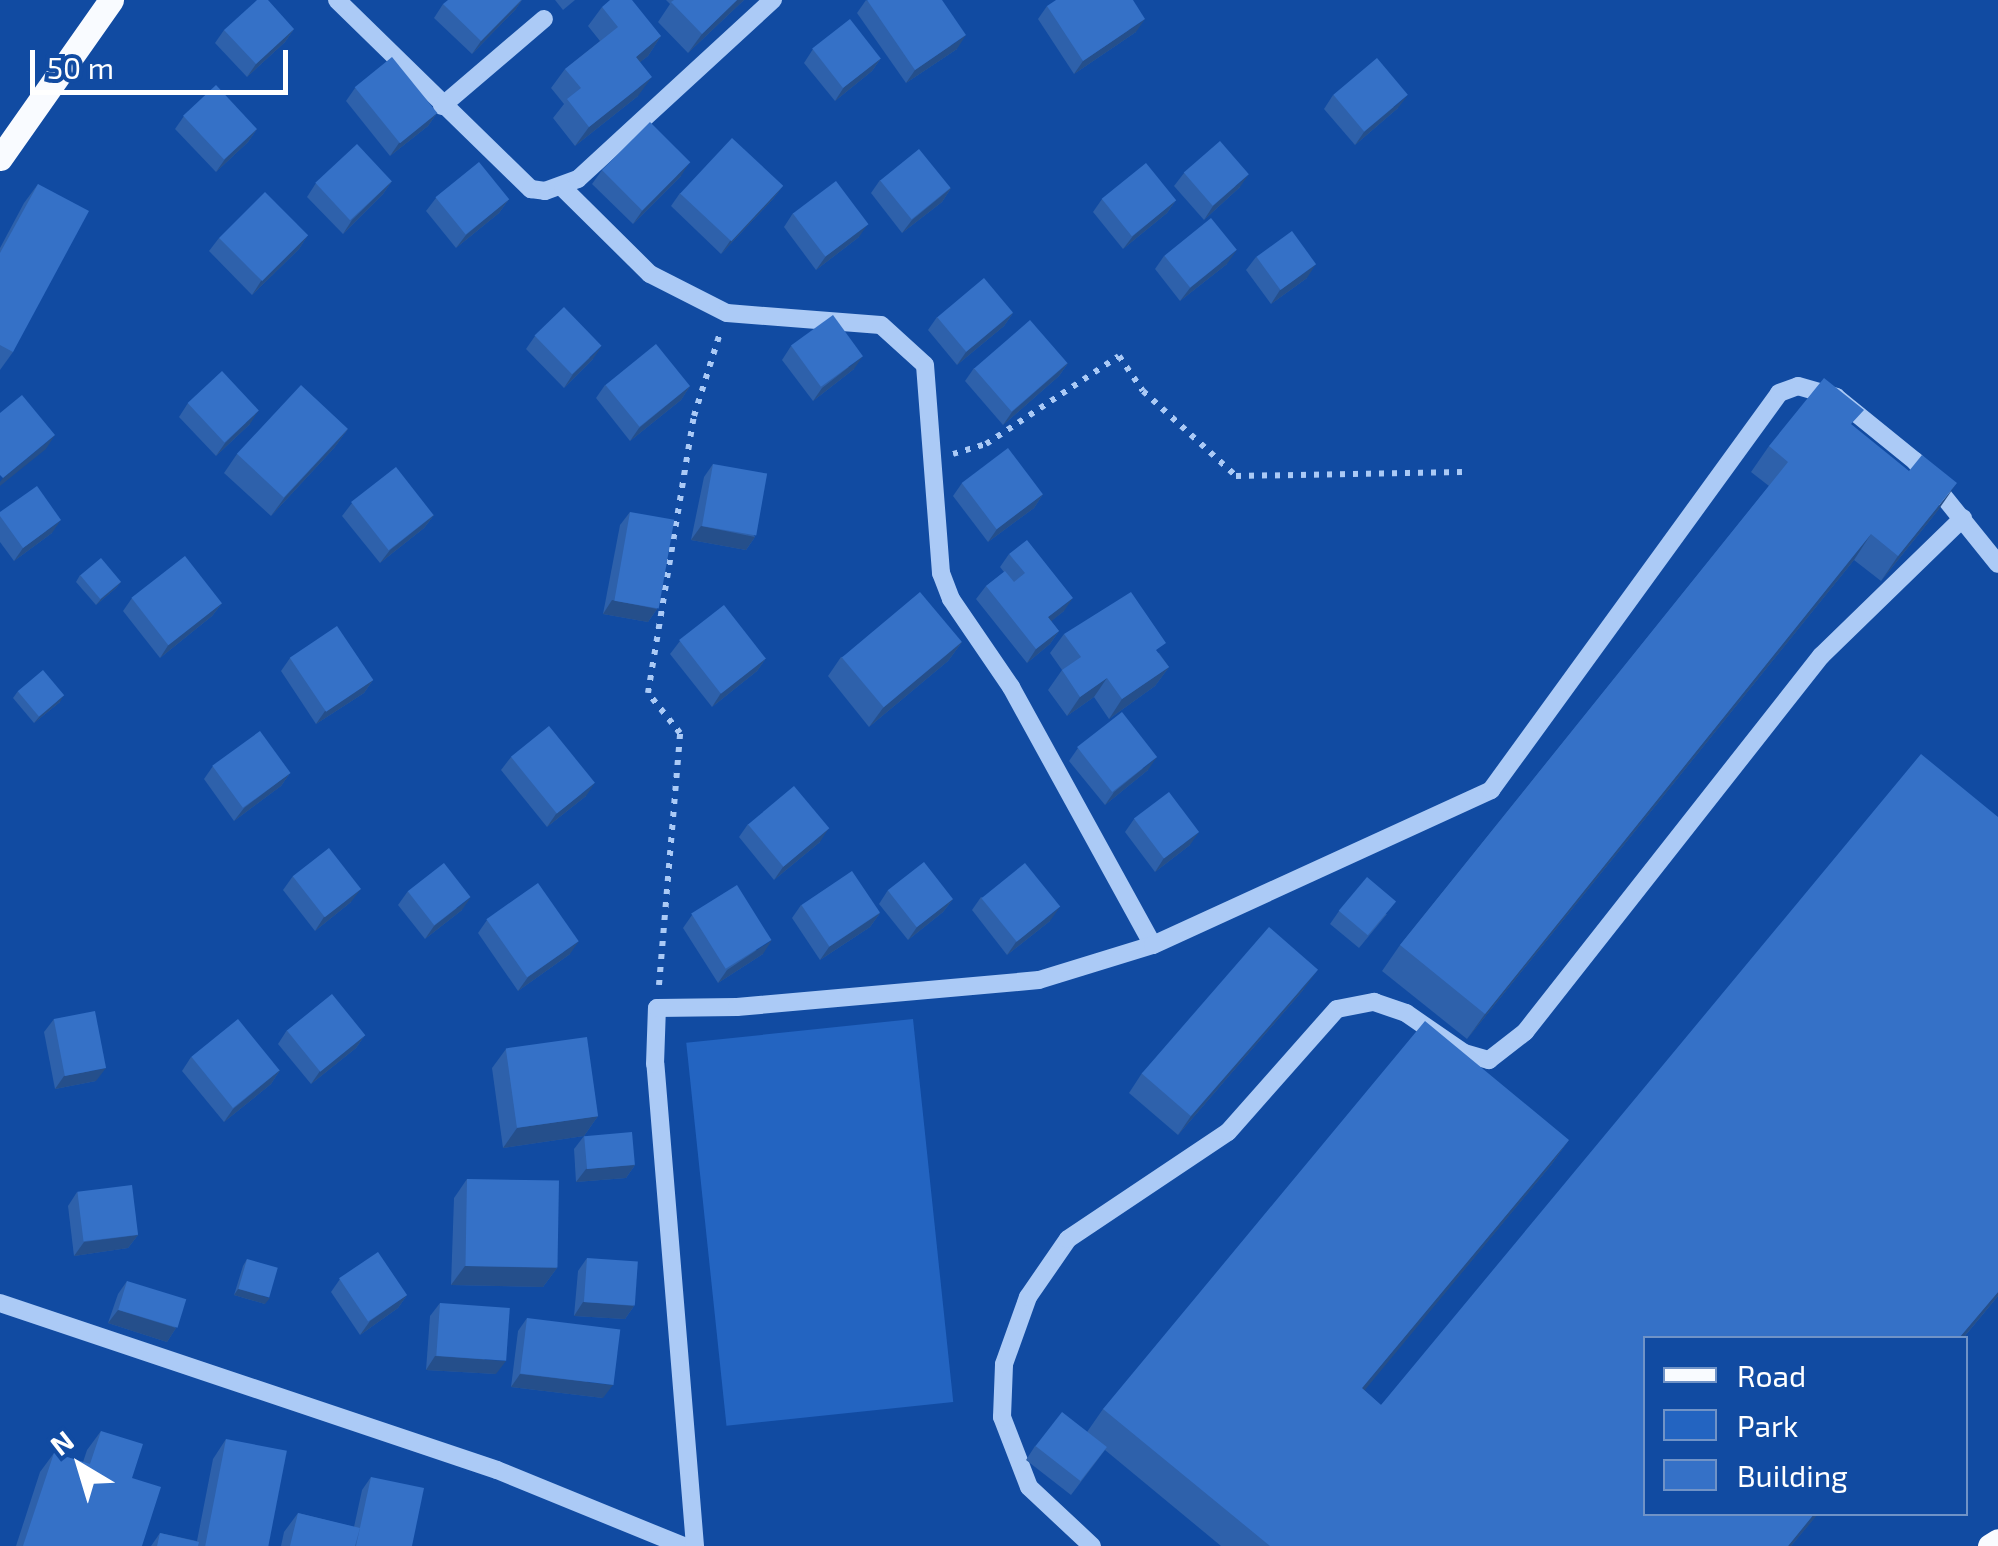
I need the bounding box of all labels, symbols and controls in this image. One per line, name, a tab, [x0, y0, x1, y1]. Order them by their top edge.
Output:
scale bar	[35, 30, 292, 92]
text: 50 m	[47, 49, 114, 85]
legend	[1643, 1336, 1968, 1516]
text: Road	[1737, 1357, 1806, 1393]
text: Park	[1737, 1407, 1798, 1443]
north arrow	[30, 1416, 130, 1516]
text: N	[43, 1423, 80, 1462]
text: Building	[1737, 1457, 1848, 1493]

